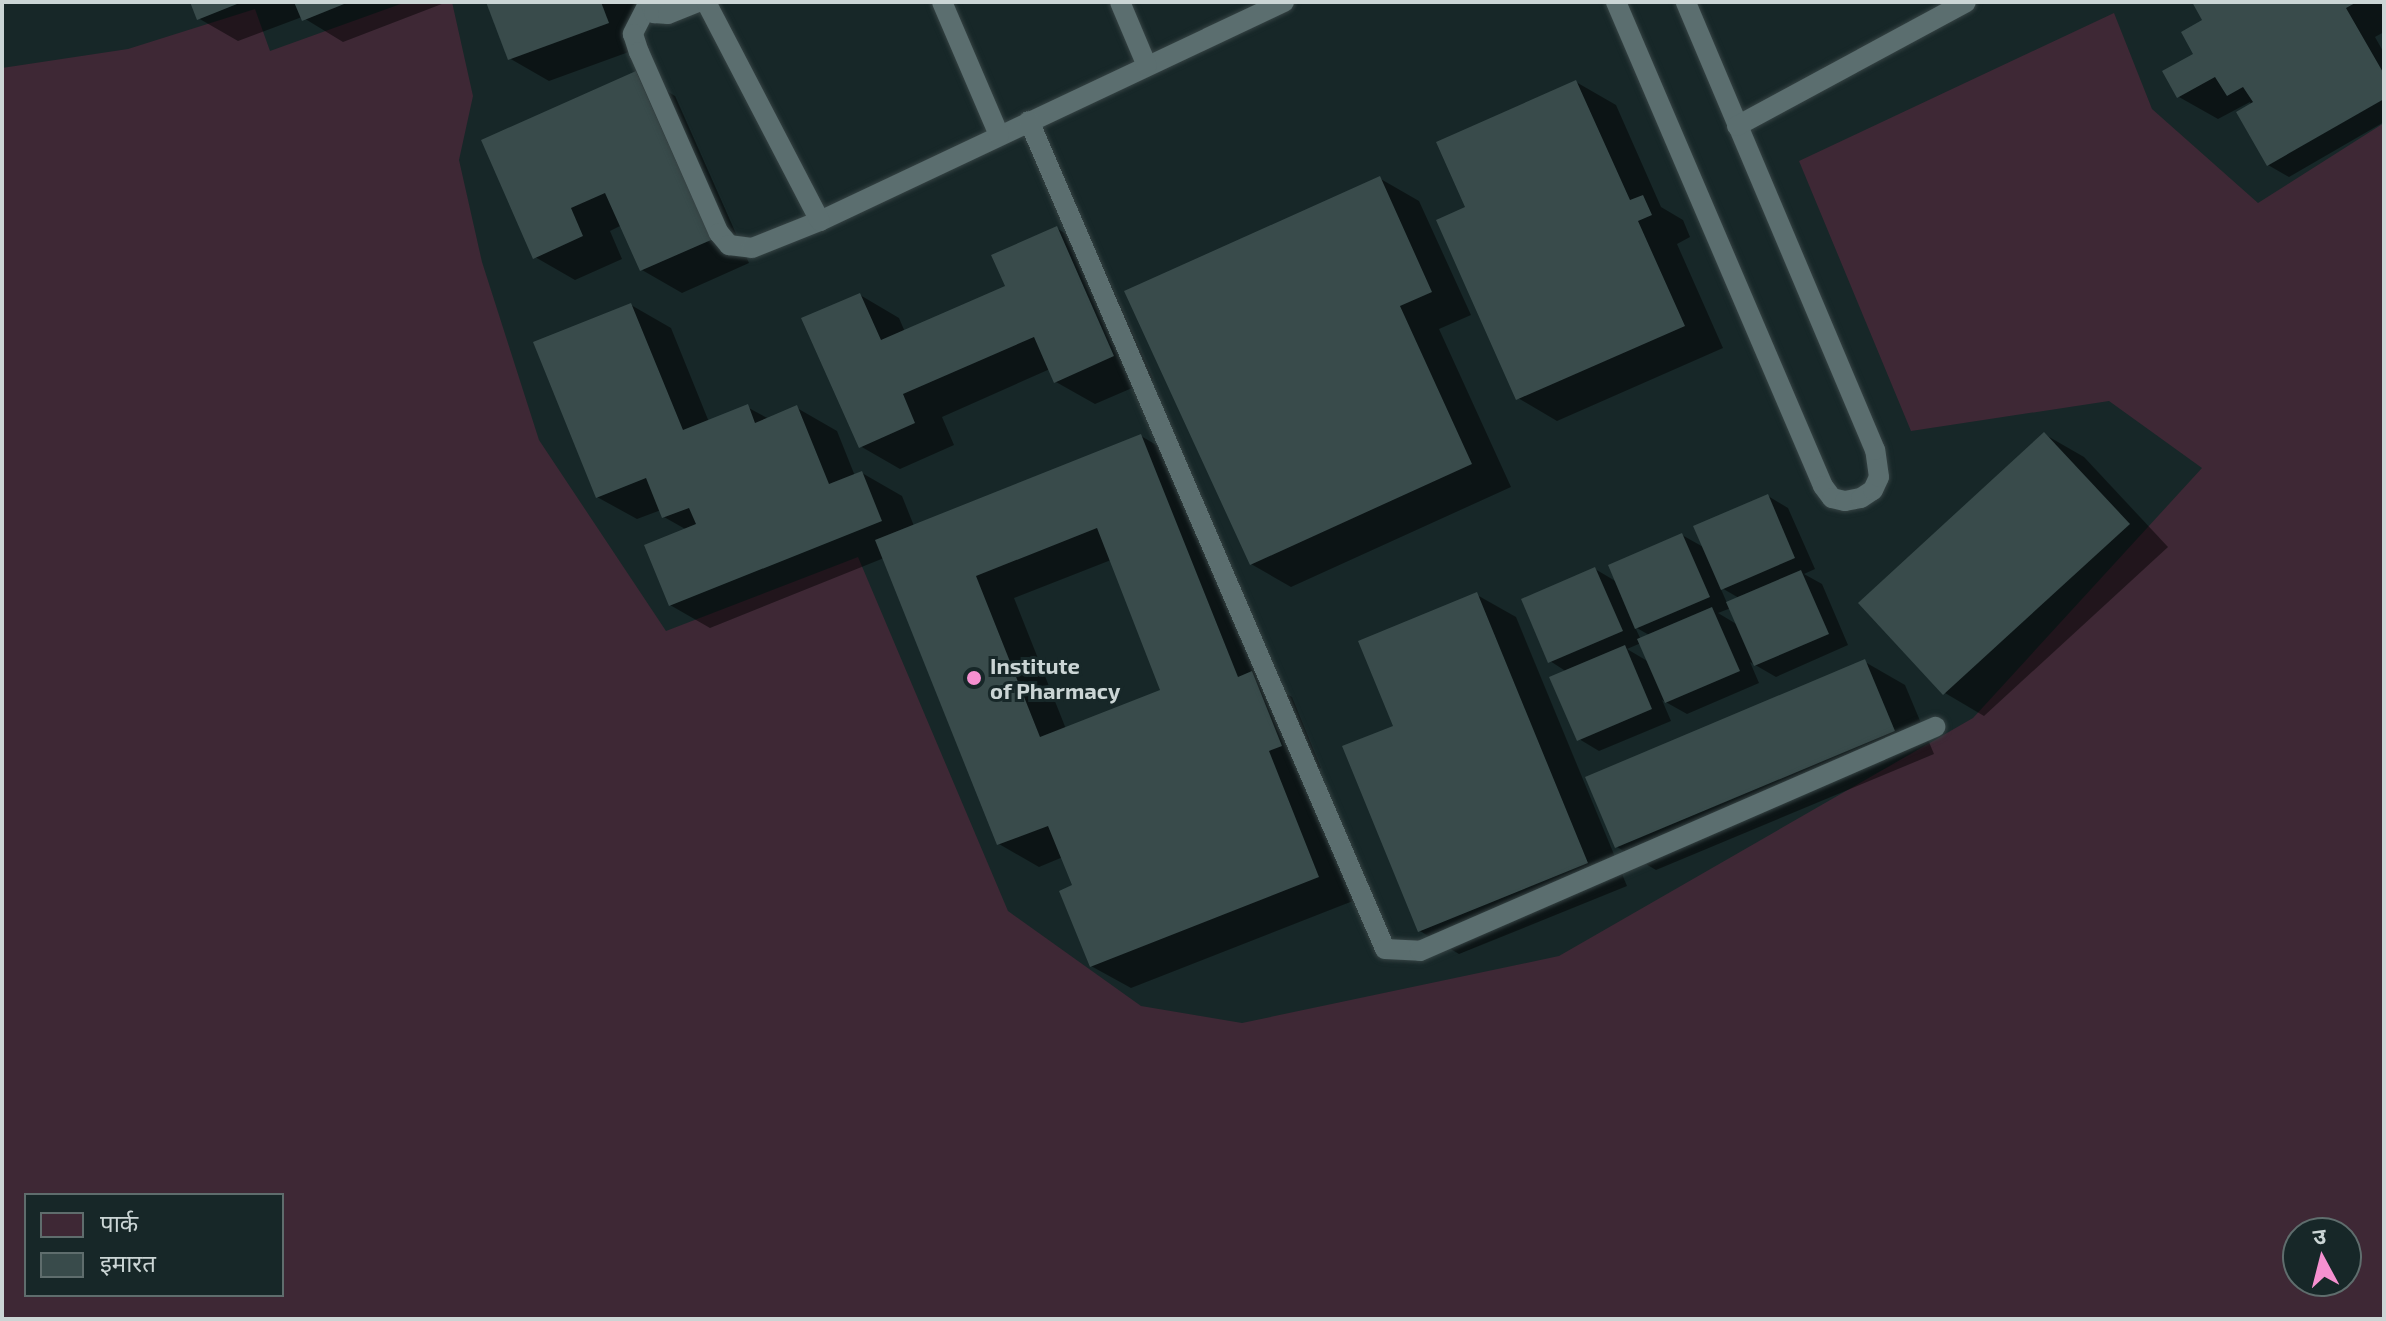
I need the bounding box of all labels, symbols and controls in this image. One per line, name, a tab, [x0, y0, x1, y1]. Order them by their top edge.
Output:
place label: Institute of Pharmacy	[990, 652, 1121, 704]
marker: Institute of Pharmacy	[965, 669, 983, 687]
legend	[24, 1193, 284, 1297]
text: पार्क	[100, 1208, 138, 1237]
north arrow	[2282, 1217, 2362, 1297]
text: उ	[2311, 1221, 2327, 1249]
text: इमारत	[100, 1248, 156, 1277]

